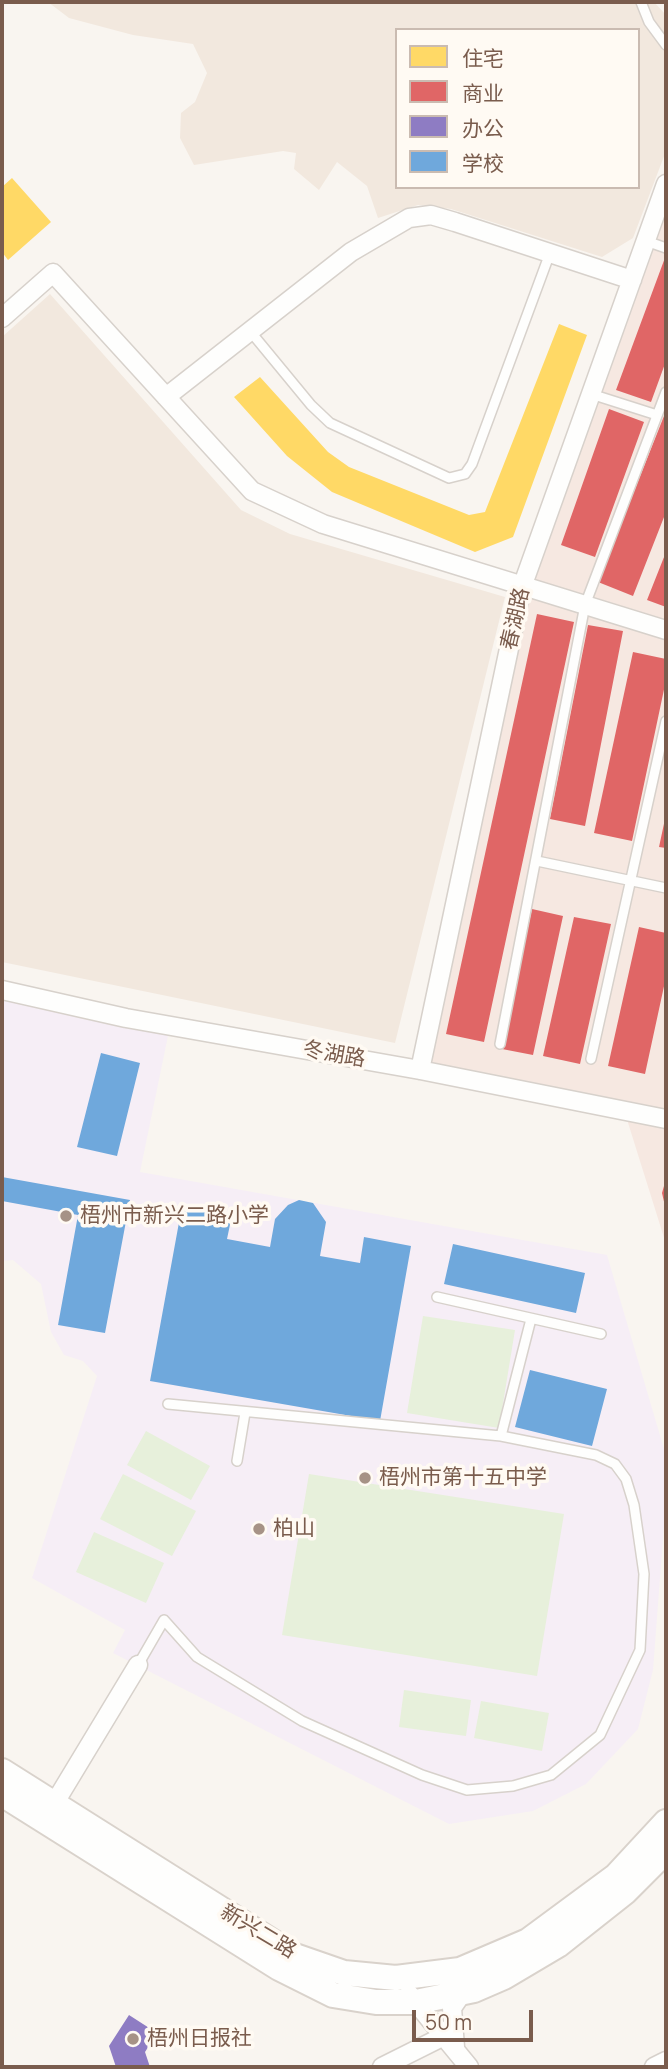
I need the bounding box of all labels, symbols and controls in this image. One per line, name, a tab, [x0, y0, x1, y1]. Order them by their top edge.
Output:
legend	[395, 28, 640, 189]
text: 住宅	[462, 44, 504, 72]
text: 商业	[462, 79, 504, 107]
text: 办公	[462, 114, 504, 142]
text: 学校	[462, 149, 504, 177]
street label: 春湖路	[497, 585, 535, 653]
street label: 冬湖路	[301, 1037, 367, 1073]
place label: 梧州市新兴二路小学	[80, 1203, 269, 1229]
marker: 梧州市新兴二路小学	[58, 1208, 74, 1224]
place label: 梧州市第十五中学	[379, 1465, 547, 1491]
marker: 梧州市第十五中学	[357, 1470, 373, 1486]
place label: 柏山	[273, 1516, 315, 1542]
marker: 柏山	[251, 1521, 267, 1537]
street label: 新兴二路	[216, 1900, 300, 1964]
scale bar	[416, 1996, 537, 2040]
text: 50 m	[425, 2008, 472, 2036]
place label: 梧州日报社	[147, 2026, 252, 2052]
marker: 梧州日报社	[125, 2031, 141, 2047]

